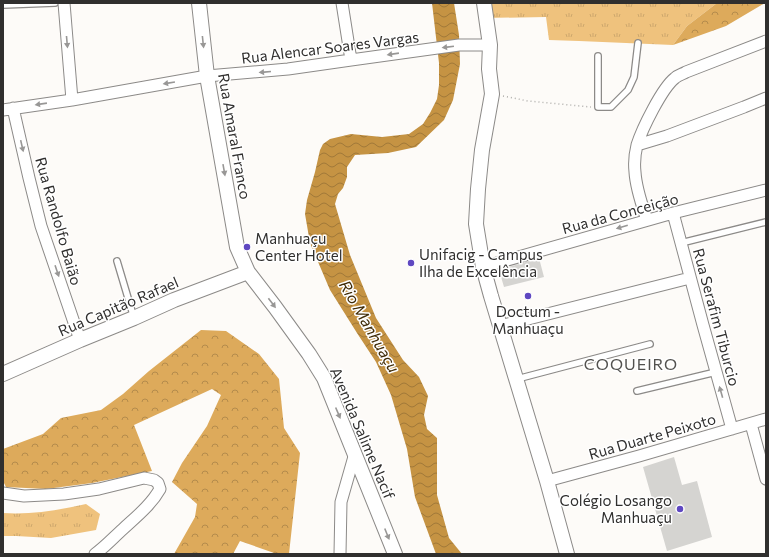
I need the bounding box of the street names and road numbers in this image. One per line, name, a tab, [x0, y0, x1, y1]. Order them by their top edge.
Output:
street label: Rua Alencar Soares Vargas	[240, 27, 420, 67]
street label: Rua Amaral Franco	[215, 72, 255, 201]
street label: Rua Randolfo Baião	[32, 155, 86, 287]
street label: Rua da Conceição	[560, 189, 680, 237]
street label: Rua Serafim Tiburcio	[690, 246, 744, 388]
street label: Rua Capitão Rafael	[55, 273, 181, 339]
street label: Avenida Salime Nacif	[327, 364, 399, 502]
street label: Rua Duarte Peixoto	[586, 409, 718, 463]

